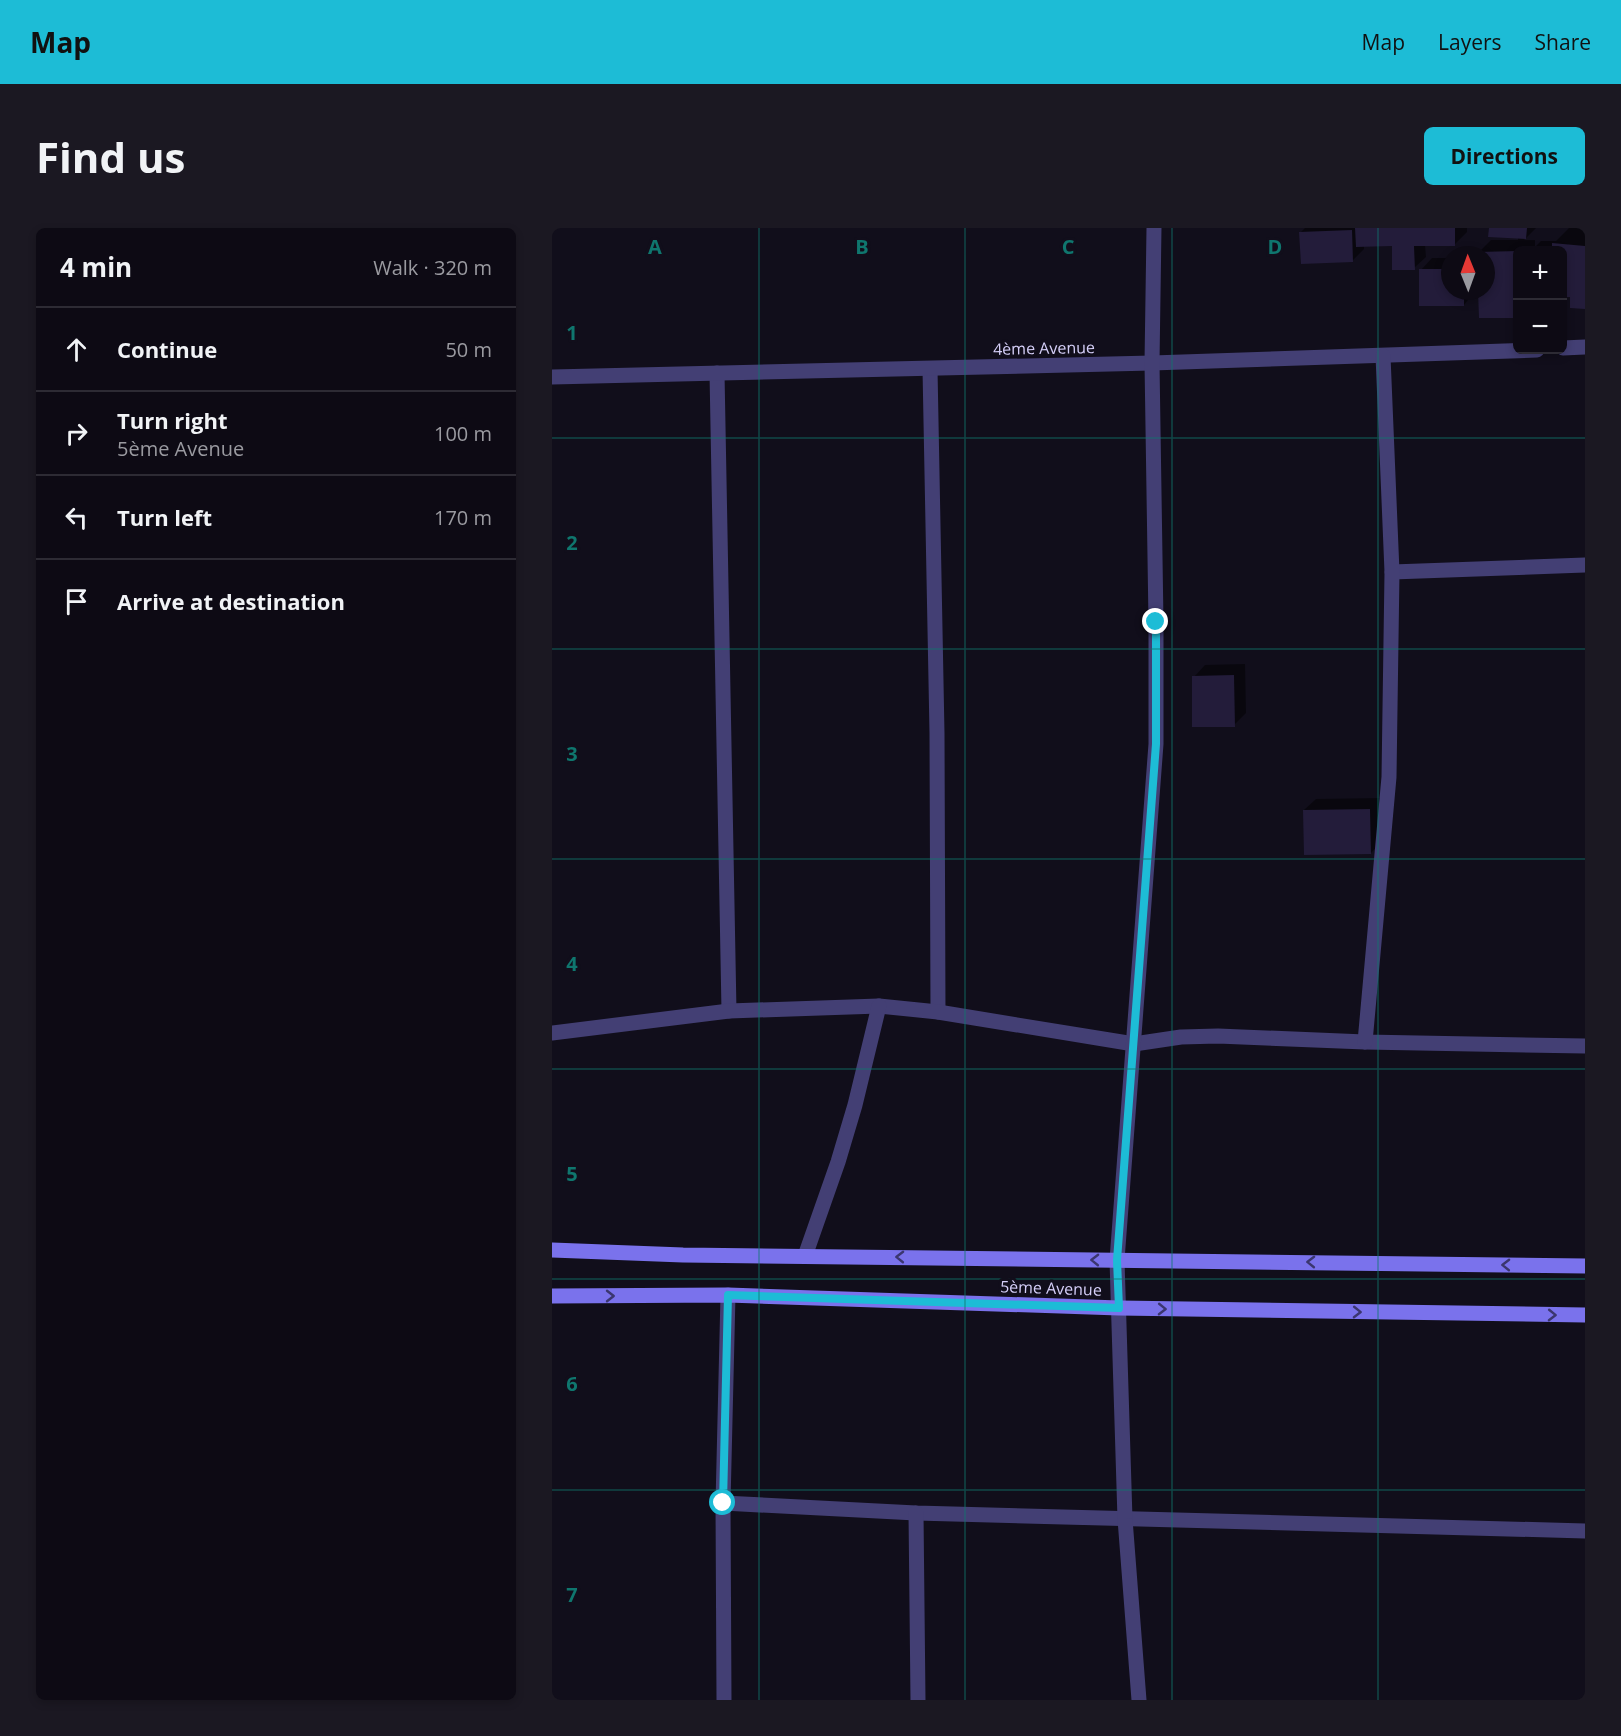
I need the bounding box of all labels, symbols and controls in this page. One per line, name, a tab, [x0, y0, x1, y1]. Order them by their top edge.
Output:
text: Map	[30, 23, 91, 61]
text: Map	[1362, 28, 1405, 56]
text: Layers	[1438, 28, 1502, 56]
text: Share	[1535, 28, 1591, 56]
button: Directions	[1424, 127, 1585, 185]
text: Find us	[36, 128, 185, 185]
text: A	[648, 233, 662, 260]
text: B	[855, 233, 869, 260]
text: C	[1062, 233, 1075, 260]
text: D	[1268, 233, 1282, 260]
north arrow	[1441, 246, 1495, 300]
map controls	[1513, 246, 1567, 354]
button: +	[1513, 246, 1567, 300]
text: 4 min	[60, 249, 132, 285]
text: Walk · 320 m	[373, 254, 492, 281]
button: −	[1513, 300, 1567, 354]
text: 1	[566, 319, 578, 346]
icon: ahead	[60, 333, 93, 366]
text: Continue	[117, 334, 217, 364]
text: 50 m	[445, 336, 492, 363]
street label: 4ème Avenue	[993, 336, 1095, 360]
text: Turn right	[117, 405, 228, 435]
icon: right	[60, 417, 93, 450]
text: 100 m	[434, 420, 492, 447]
text: 5ème Avenue	[117, 435, 244, 462]
icon: left	[60, 501, 93, 534]
text: Turn left	[117, 502, 212, 532]
text: 170 m	[434, 504, 492, 531]
text: 2	[566, 529, 578, 556]
icon: arrive	[60, 585, 93, 618]
text: Arrive at destination	[117, 586, 345, 616]
route end	[1142, 608, 1168, 634]
text: 3	[566, 740, 578, 767]
text: 4	[566, 950, 578, 977]
text: 5	[566, 1160, 578, 1187]
one-way arrow	[895, 1251, 904, 1263]
one-way arrow	[1090, 1253, 1099, 1266]
one-way arrow	[1306, 1256, 1315, 1269]
one-way arrow	[1501, 1259, 1510, 1271]
street label: 5ème Avenue	[1000, 1275, 1102, 1301]
one-way arrow	[606, 1290, 615, 1302]
one-way arrow	[1158, 1303, 1167, 1315]
one-way arrow	[1353, 1305, 1362, 1318]
one-way arrow	[1548, 1308, 1557, 1321]
text: 6	[566, 1370, 578, 1397]
route start	[709, 1489, 735, 1515]
text: 7	[566, 1581, 578, 1608]

